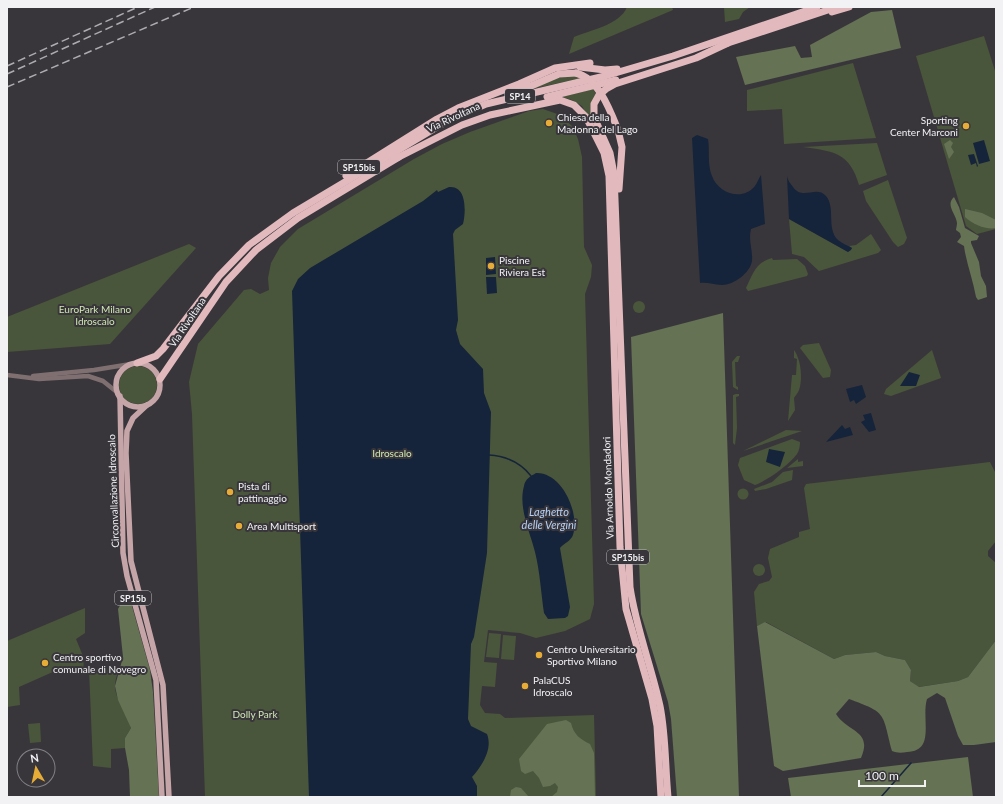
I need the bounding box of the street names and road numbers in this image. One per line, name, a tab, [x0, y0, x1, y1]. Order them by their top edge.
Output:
road number: SP14	[505, 89, 535, 103]
street label: Via Rivoltana	[424, 99, 482, 135]
road number: SP15bis	[338, 160, 380, 174]
street label: Via Rivoltana	[166, 295, 208, 349]
street label: Circonvallazione Idroscalo	[105, 434, 121, 548]
street label: Via Arnoldo Mondadori	[600, 437, 616, 539]
road number: SP15bis	[607, 550, 649, 564]
road number: SP15b	[115, 591, 151, 605]

